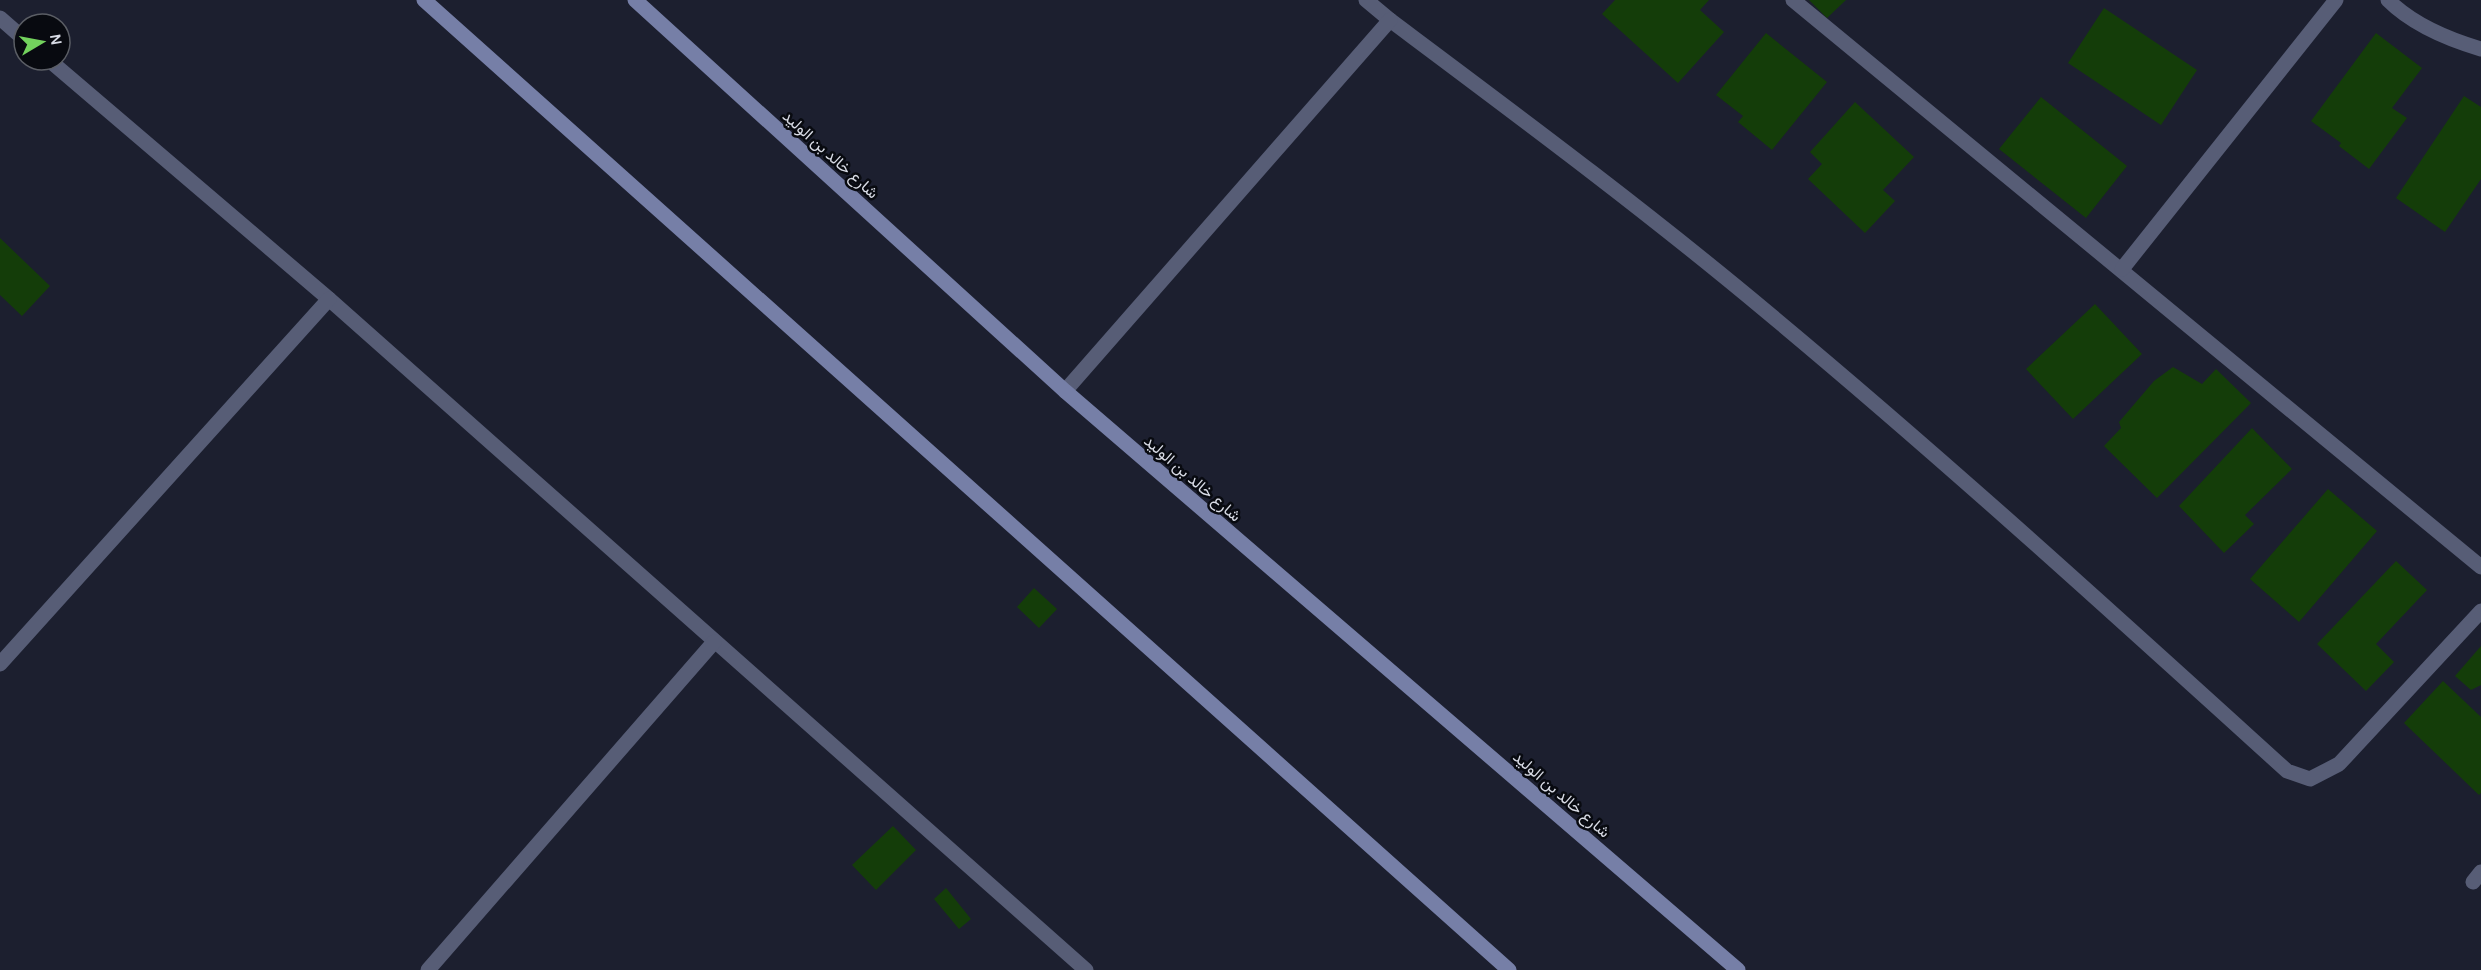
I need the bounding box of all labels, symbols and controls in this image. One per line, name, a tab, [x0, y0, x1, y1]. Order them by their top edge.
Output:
north arrow	[12, 12, 72, 72]
text: N	[46, 32, 67, 47]
street label: شارع خالد بن الوليد	[778, 106, 882, 204]
street label: شارع خالد بن الوليد	[1139, 431, 1245, 527]
street label: شارع خالد بن الوليد	[1508, 747, 1614, 843]

